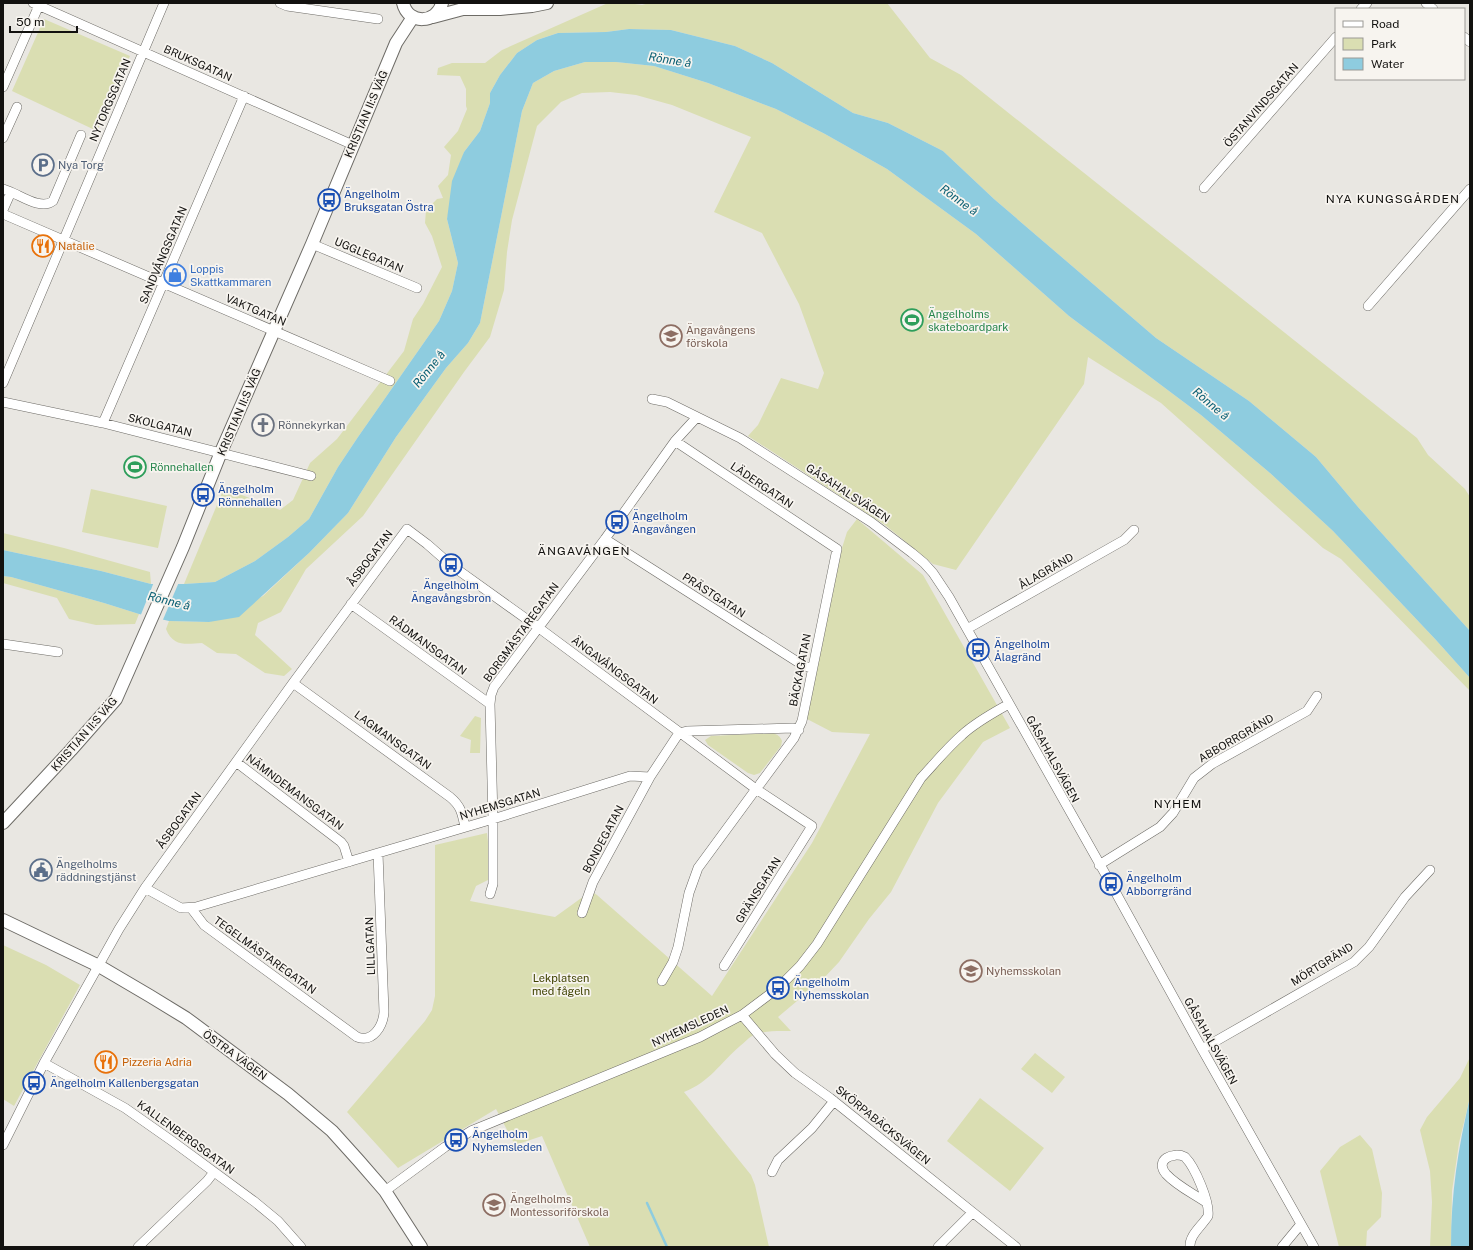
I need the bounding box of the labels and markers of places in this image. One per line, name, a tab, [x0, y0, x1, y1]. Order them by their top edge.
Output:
parking icon: Nya Torg	[30, 152, 56, 178]
place label: Nya Torg	[58, 159, 104, 171]
bus stop icon: Ängelholm Bruksgatan Östra	[316, 187, 342, 213]
place label: Ängelholm Bruksgatan Östra	[344, 187, 434, 213]
restaurant icon: Natalie	[30, 233, 56, 259]
place label: Natalie	[58, 240, 95, 252]
shop icon: Loppis Skattkammaren	[162, 262, 188, 288]
place label: Loppis Skattkammaren	[190, 263, 271, 288]
sports icon: Ängelholms skateboardpark	[899, 307, 925, 333]
place label: Ängelholms skateboardpark	[928, 307, 1008, 333]
school or university icon: Ängavångens förskola	[658, 323, 684, 349]
place label: Ängavångens förskola	[686, 323, 756, 349]
church icon: Rönnekyrkan	[250, 412, 276, 438]
place label: Rönnekyrkan	[278, 419, 345, 431]
sports icon: Rönnehallen	[122, 454, 148, 480]
place label: Rönnehallen	[150, 461, 214, 473]
bus stop icon: Ängelholm Rönnehallen	[190, 482, 216, 508]
place label: Ängelholm Rönnehallen	[218, 482, 282, 508]
bus stop icon: Ängelholm Ängavången	[604, 509, 630, 535]
place label: Ängelholm Ängavången	[632, 509, 696, 535]
bus stop icon: Ängelholm Ängavångsbron	[438, 552, 464, 578]
place label: Ängelholm Ängavångsbron	[411, 578, 491, 604]
bus stop icon: Ängelholm Ålagränd	[965, 637, 991, 663]
place label: Ängelholm Ålagränd	[994, 637, 1050, 663]
public building icon: Ängelholms räddningstjänst	[28, 857, 54, 883]
place label: Ängelholms räddningstjänst	[56, 857, 136, 883]
bus stop icon: Ängelholm Abborrgränd	[1098, 871, 1124, 897]
place label: Ängelholm Abborrgränd	[1126, 871, 1192, 897]
school or university icon: Nyhemsskolan	[958, 958, 984, 984]
place label: Nyhemsskolan	[986, 965, 1061, 977]
bus stop icon: Ängelholm Nyhemsskolan	[765, 975, 791, 1001]
place label: Ängelholm Nyhemsskolan	[794, 975, 869, 1001]
restaurant icon: Pizzeria Adria	[93, 1049, 119, 1075]
place label: Pizzeria Adria	[122, 1056, 192, 1068]
bus stop icon: Ängelholm Kallenbergsgatan	[21, 1070, 47, 1096]
place label: Ängelholm Kallenbergsgatan	[50, 1076, 199, 1089]
bus stop icon: Ängelholm Nyhemsleden	[443, 1127, 469, 1153]
place label: Ängelholm Nyhemsleden	[472, 1127, 542, 1153]
school or university icon: Ängelholms Montessoriförskola	[481, 1192, 507, 1218]
place label: Ängelholms Montessoriförskola	[510, 1192, 609, 1218]

